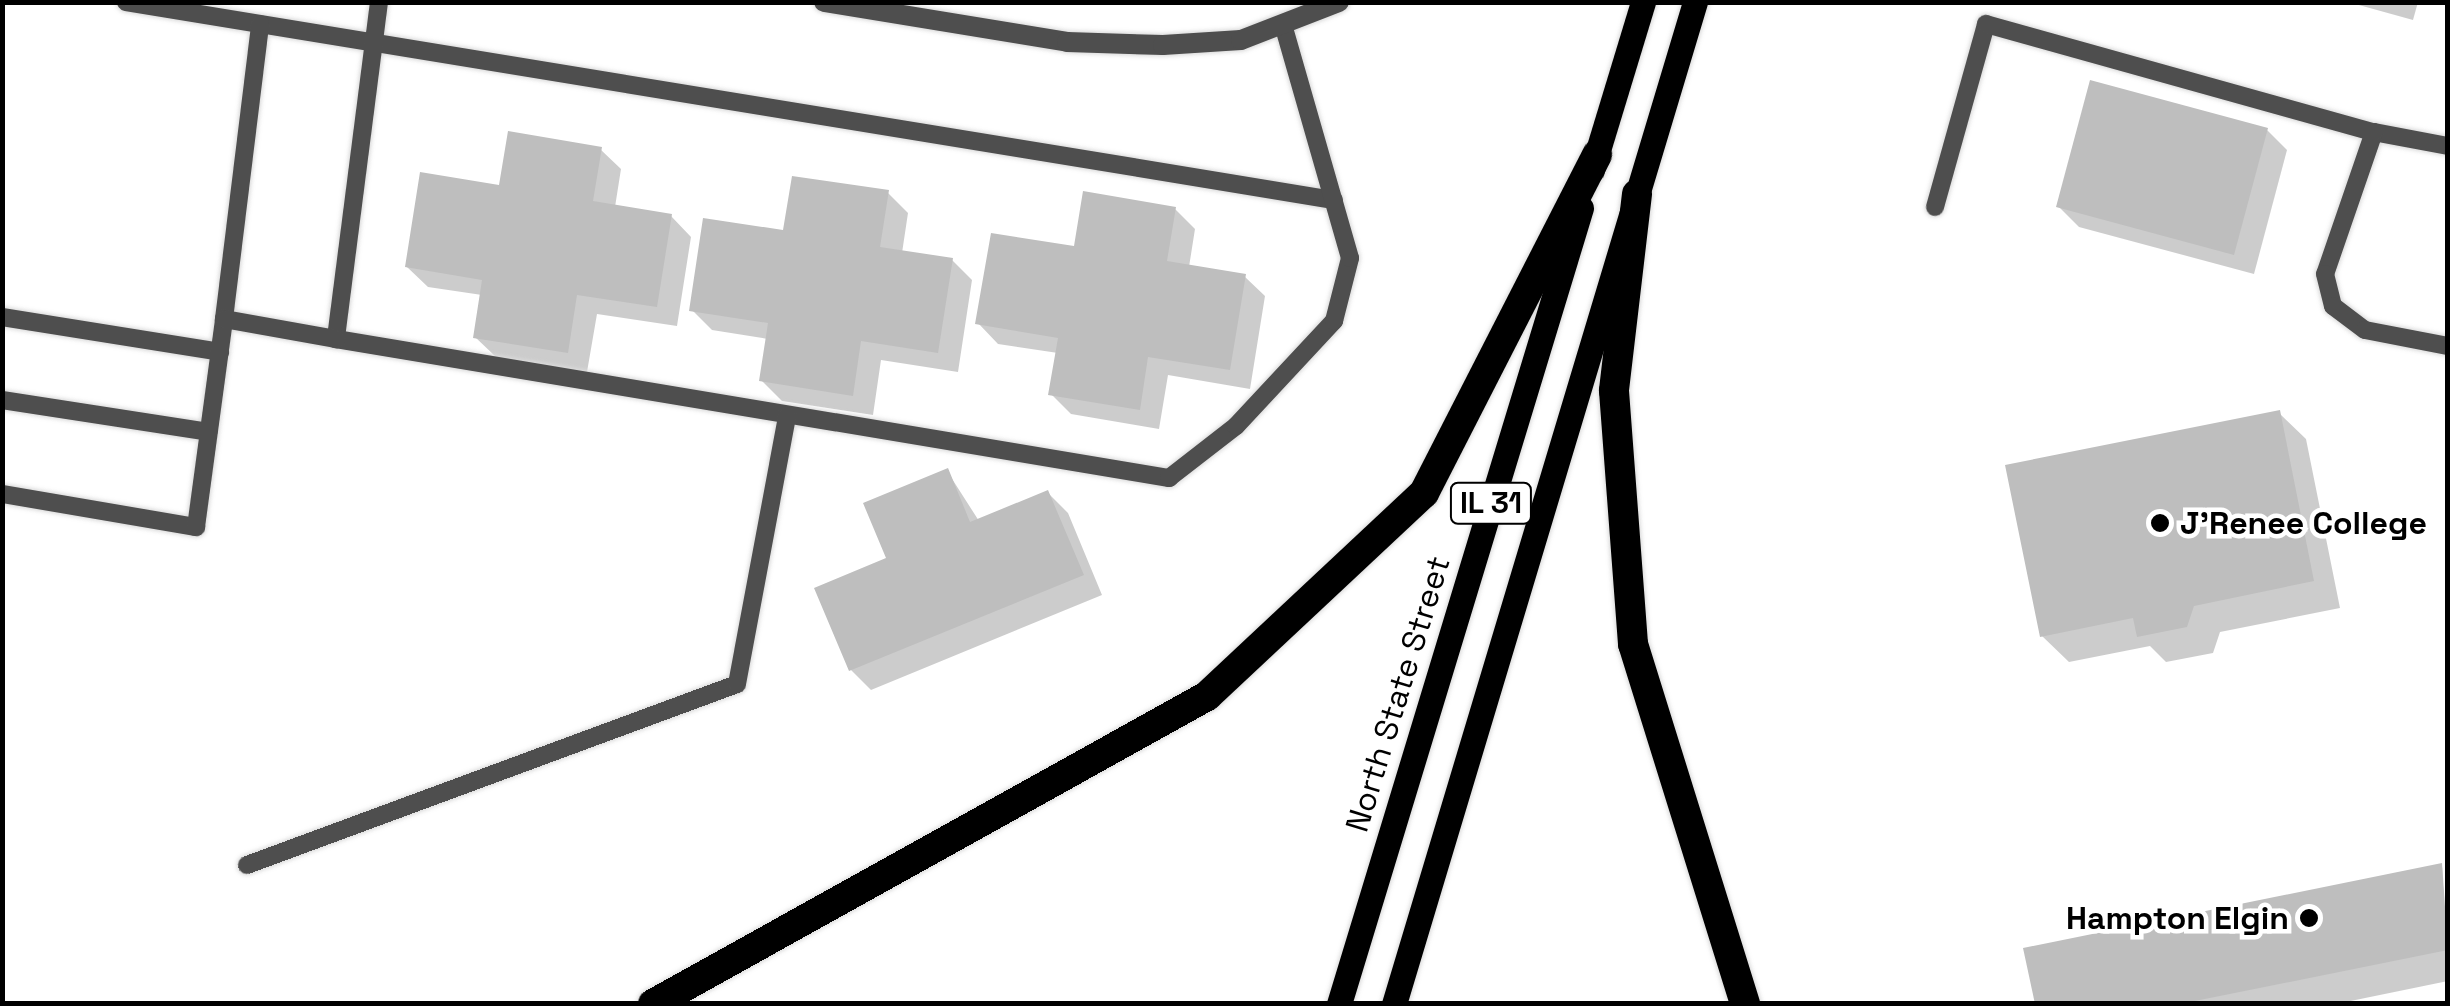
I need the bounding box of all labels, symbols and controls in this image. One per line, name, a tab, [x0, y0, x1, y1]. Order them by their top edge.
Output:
road number: IL 31	[1448, 478, 1534, 528]
place label: J'Renee College	[2180, 504, 2427, 542]
marker: J'Renee College	[2149, 512, 2171, 534]
street label: North State Street	[1338, 551, 1458, 837]
place label: Hampton Elgin	[2066, 899, 2289, 937]
marker: Hampton Elgin	[2298, 907, 2320, 929]

